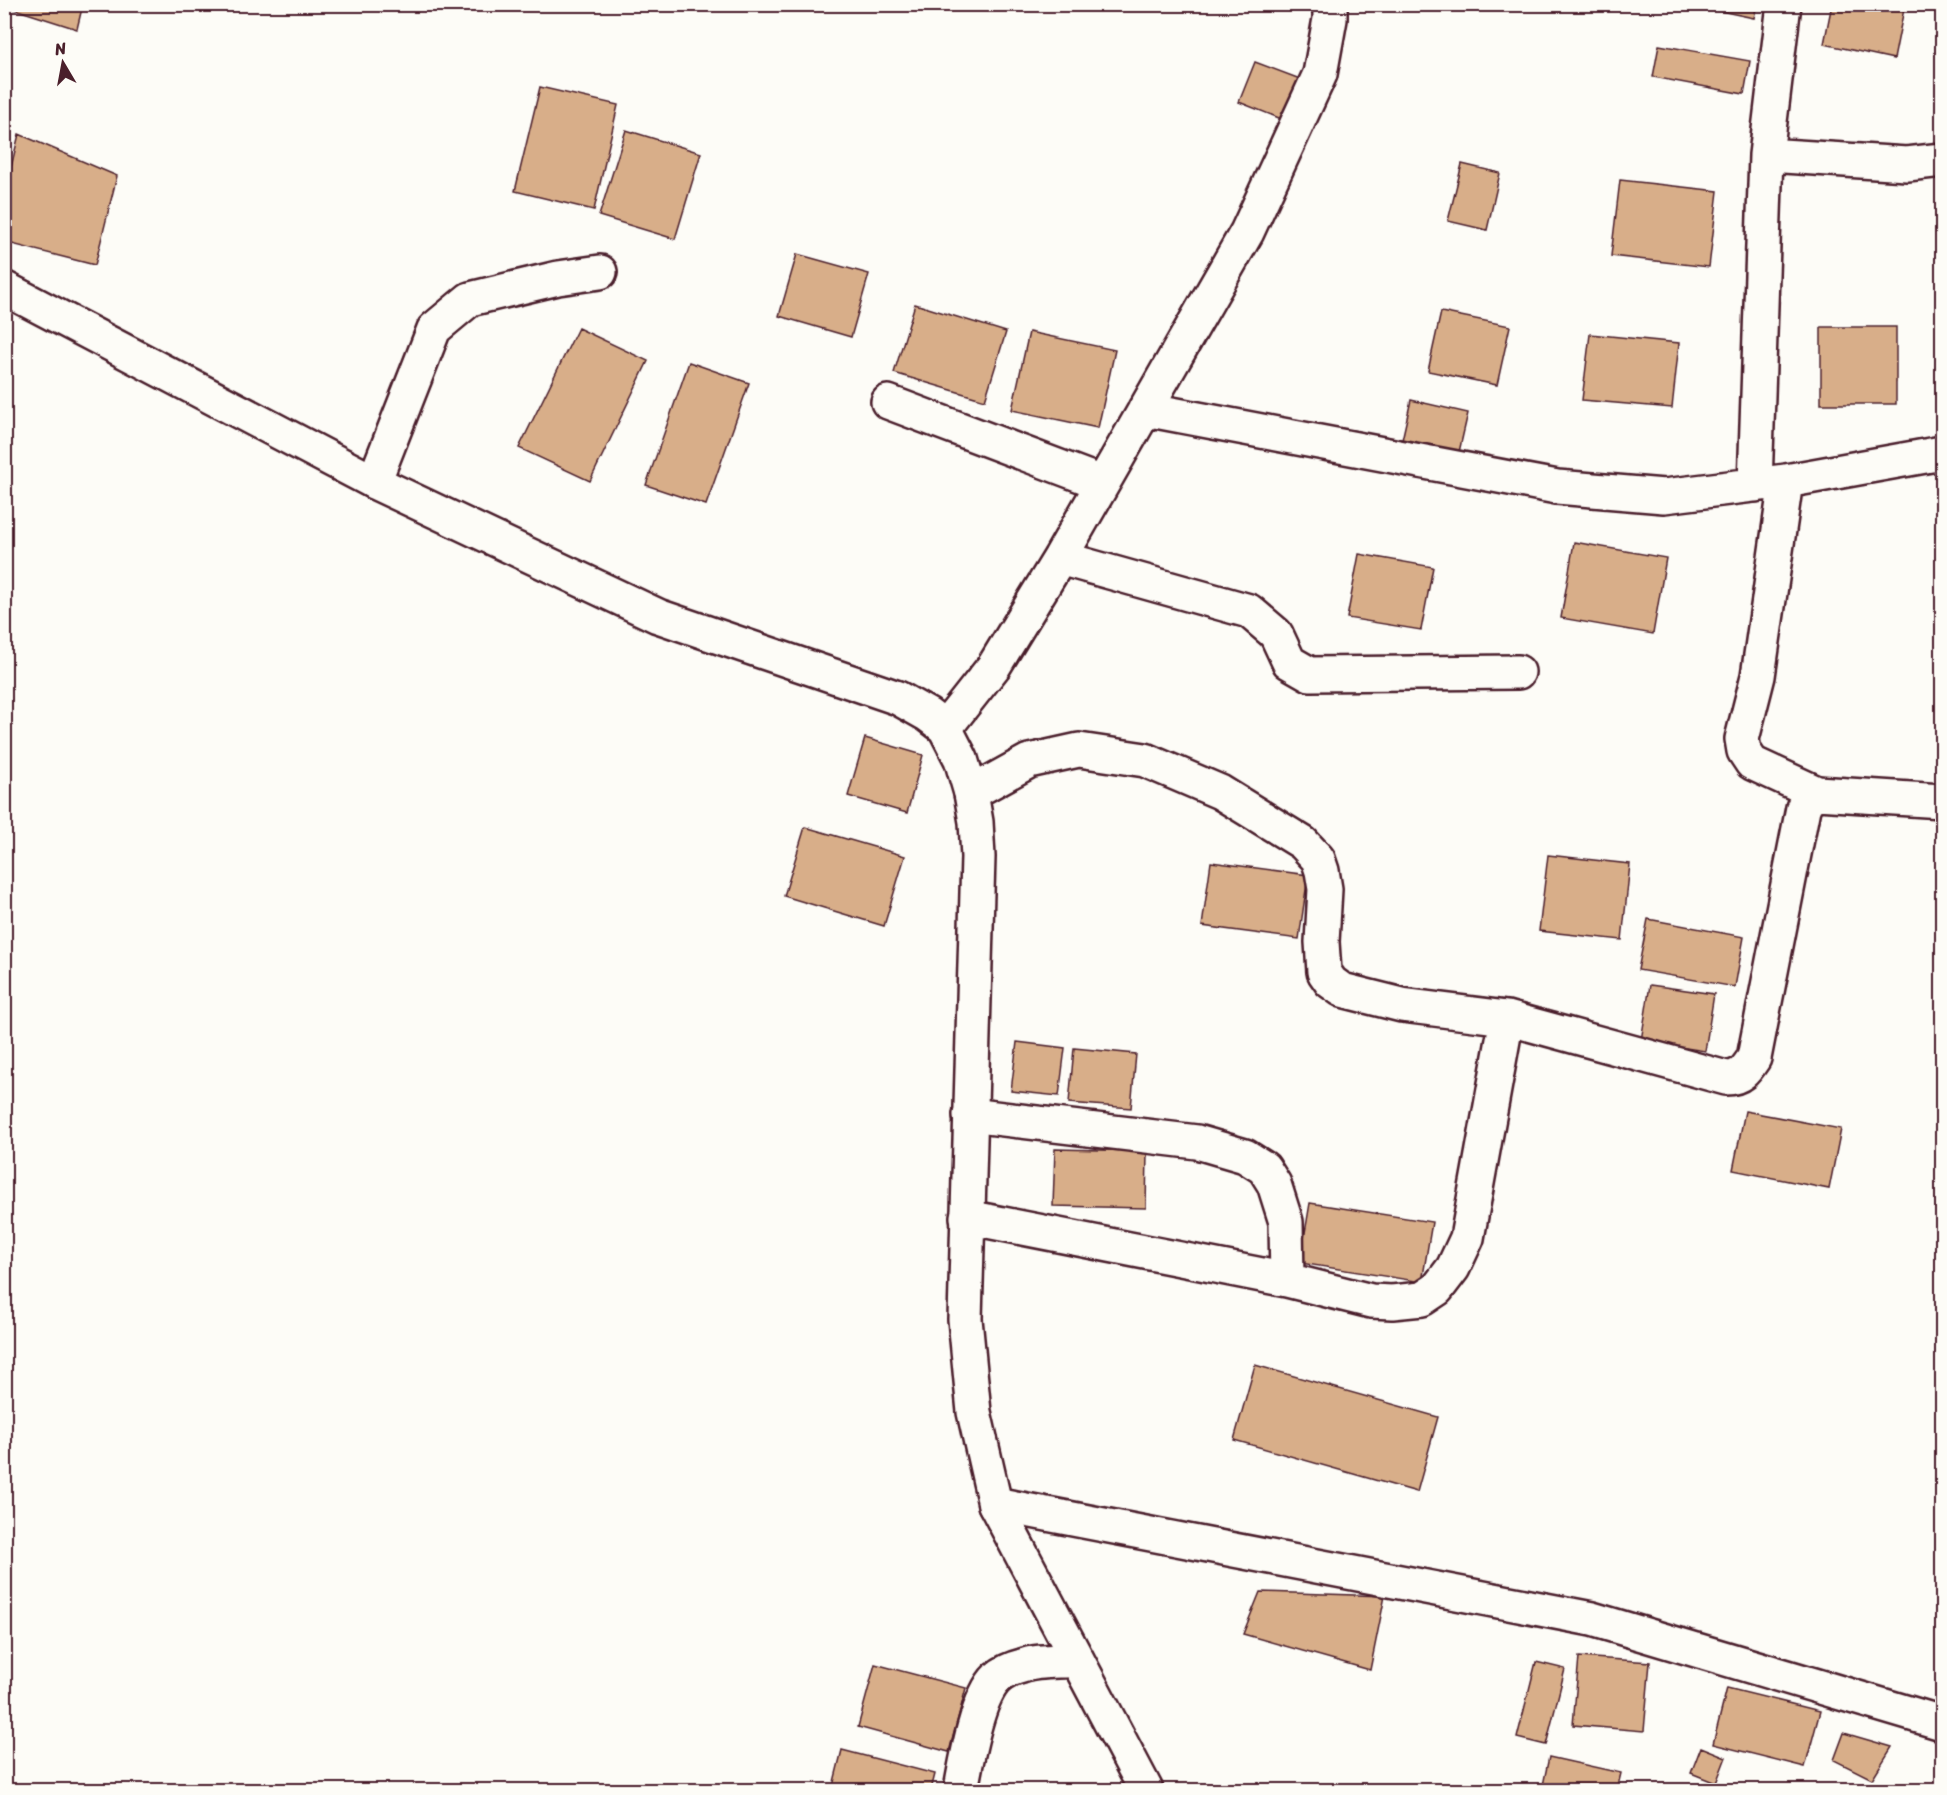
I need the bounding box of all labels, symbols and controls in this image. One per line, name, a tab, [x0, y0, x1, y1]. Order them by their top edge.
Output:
north arrow	[33, 33, 93, 93]
text: N	[52, 33, 69, 64]

